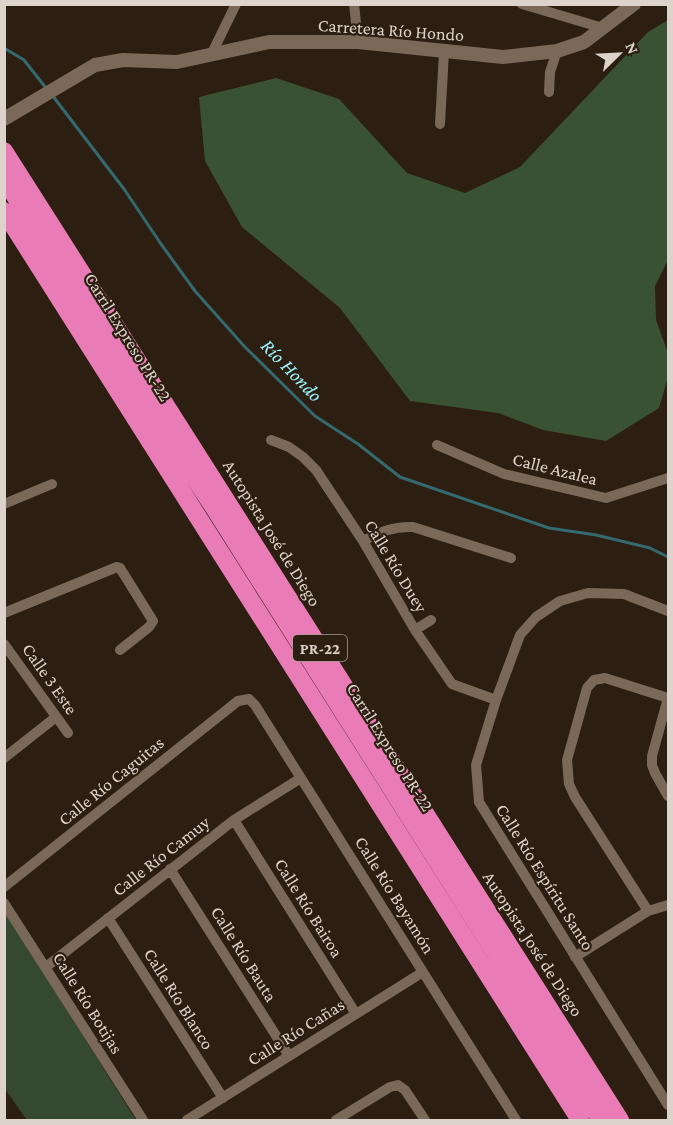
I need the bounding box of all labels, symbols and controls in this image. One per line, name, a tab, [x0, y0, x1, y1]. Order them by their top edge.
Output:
street label: Carretera Río Hondo	[317, 15, 465, 45]
north arrow	[589, 24, 649, 84]
text: N	[622, 40, 642, 57]
street label: Carril Expreso PR-22	[80, 269, 176, 405]
water label: Río Hondo	[257, 334, 327, 406]
street label: Calle Azalea	[510, 449, 600, 489]
street label: Autopista José de Diego	[219, 456, 325, 610]
street label: Calle Río Duey	[361, 516, 432, 616]
road number: PR-22	[293, 635, 347, 661]
street label: Calle 3 Este	[18, 640, 82, 718]
street label: Carril Expreso PR-22	[342, 679, 438, 815]
street label: Calle Río Caguitas	[54, 732, 168, 830]
street label: Calle Río Espíritu Santo	[492, 800, 598, 954]
street label: Calle Río Camuy	[108, 811, 214, 900]
street label: Calle Río Bayamón	[351, 833, 439, 958]
street label: Calle Río Bairoa	[271, 855, 347, 961]
street label: Autopista José de Diego	[479, 868, 587, 1020]
street label: Calle Río Bauta	[207, 903, 281, 1005]
street label: Calle Río Blanco	[140, 945, 218, 1053]
street label: Calle Río Botijas	[48, 949, 127, 1058]
street label: Calle Río Cañas	[244, 994, 348, 1070]

